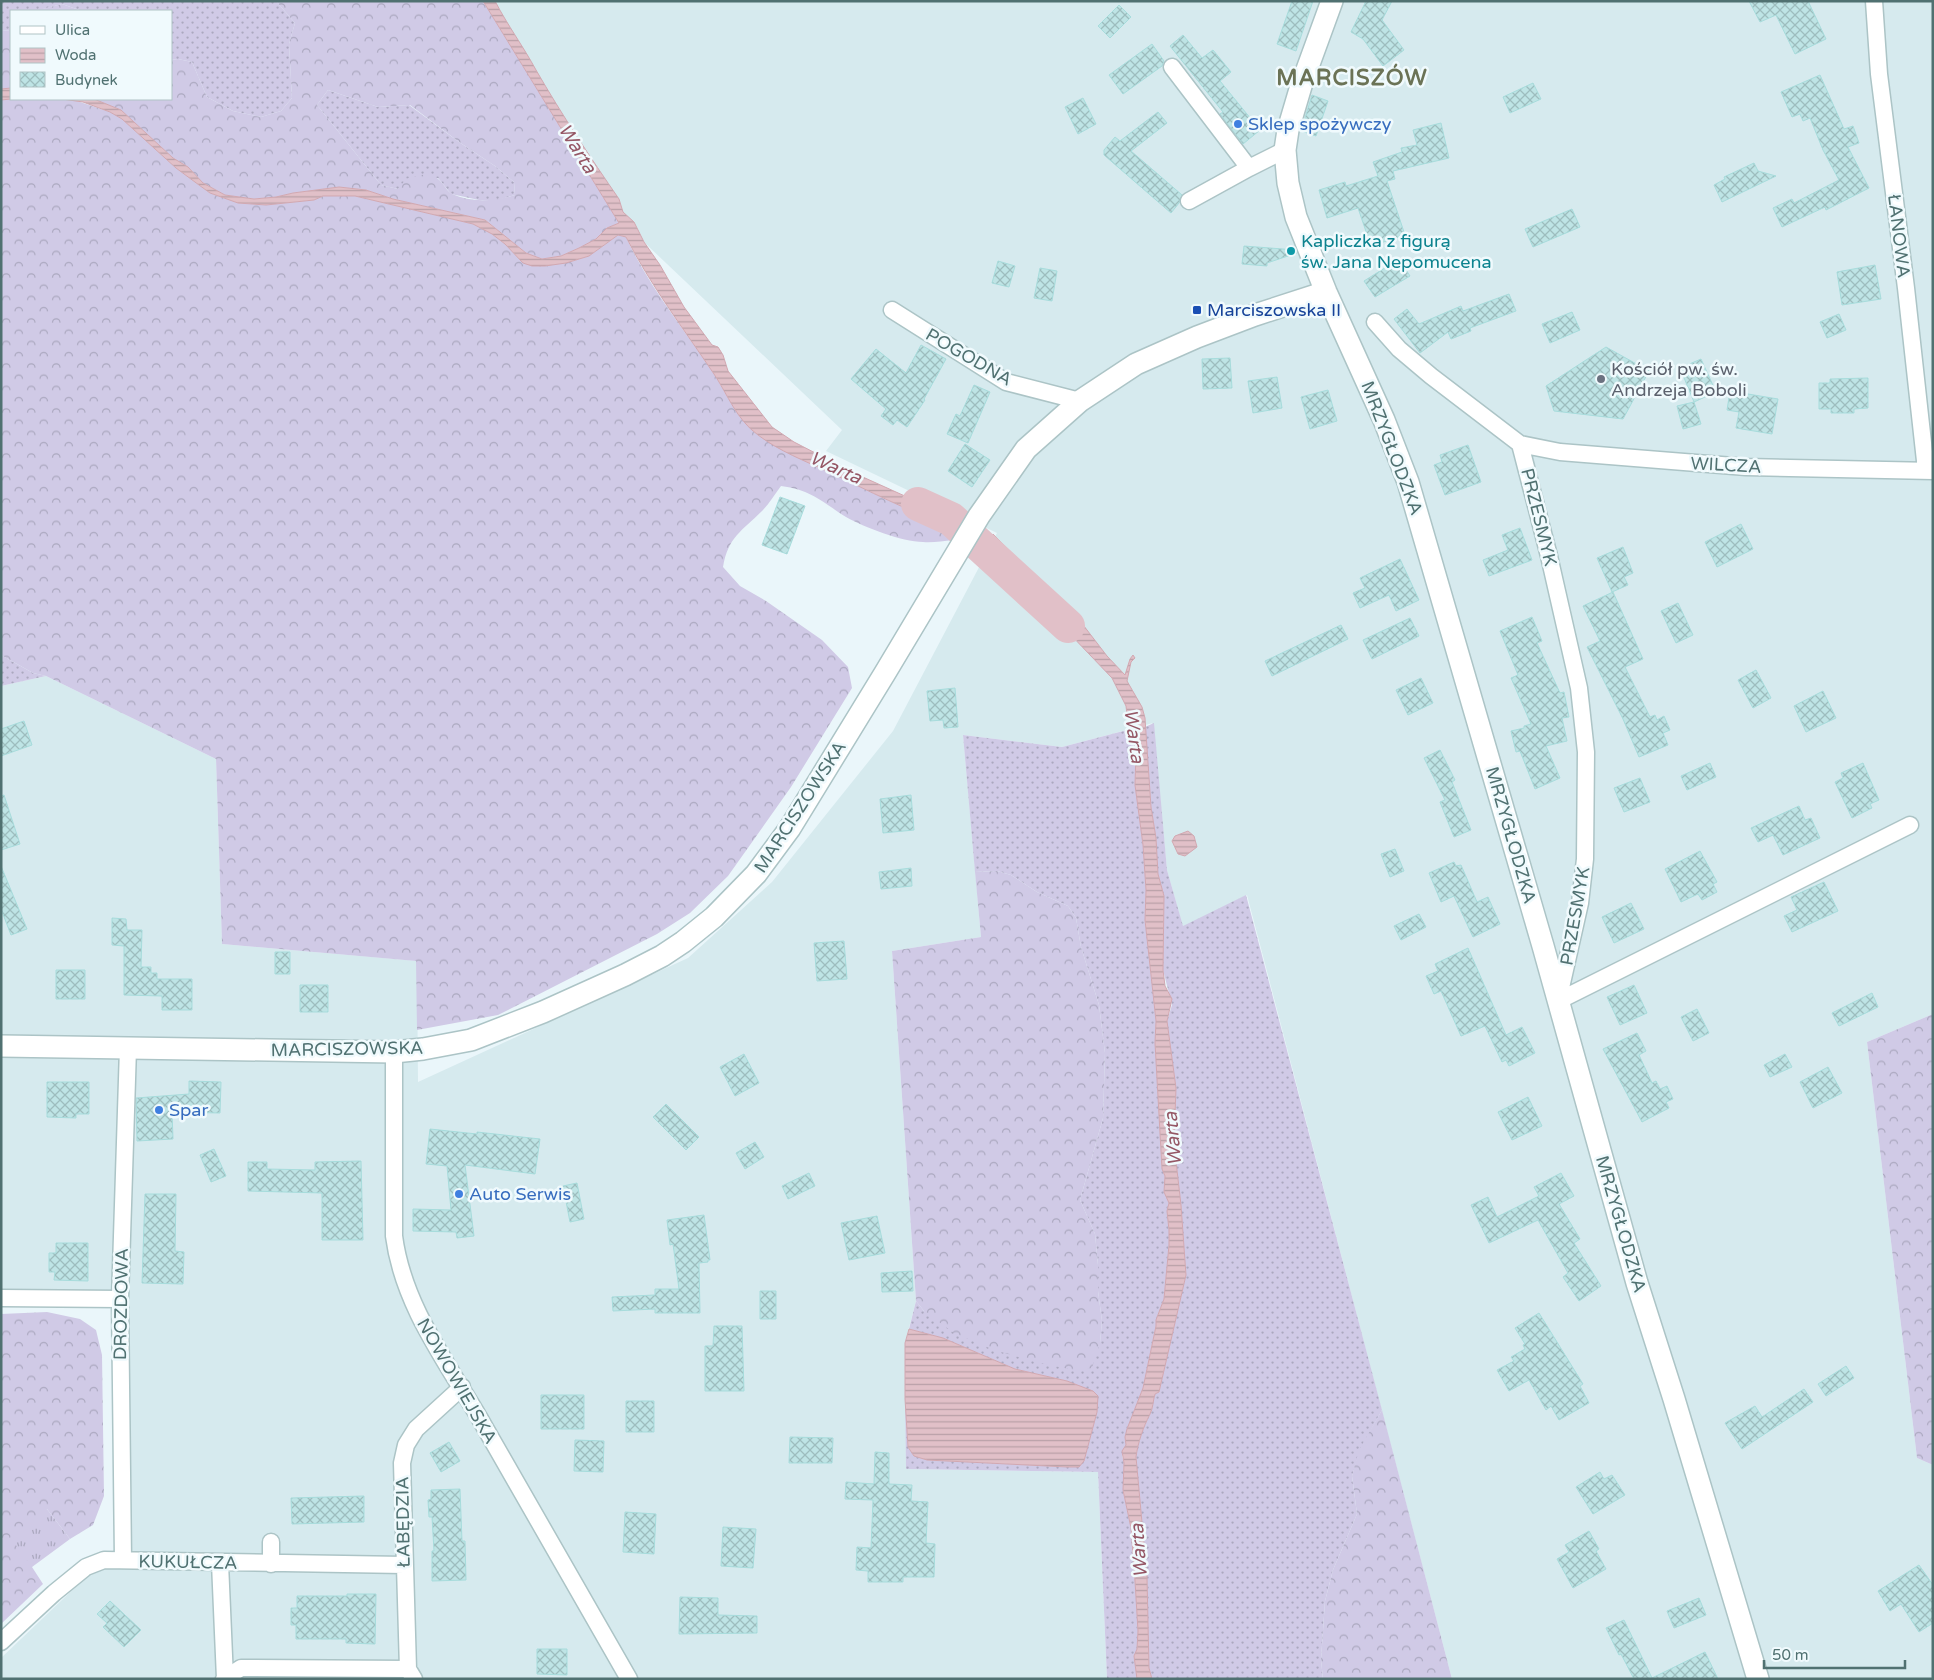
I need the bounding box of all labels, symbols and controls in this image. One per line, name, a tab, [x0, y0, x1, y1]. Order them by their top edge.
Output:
legend	[10, 10, 172, 100]
text: Ulica	[55, 21, 90, 39]
text: Woda	[55, 46, 97, 64]
district label: MARCISZÓW	[1276, 63, 1428, 91]
text: Budynek	[55, 71, 118, 89]
place label: Sklep spożywczy	[1248, 113, 1392, 135]
marker: Sklep spożywczy	[1232, 118, 1244, 130]
water label: Warta	[553, 120, 602, 179]
street label: ŁANOWA	[1883, 193, 1915, 279]
place label: Kapliczka z figurą św. Jana Nepomucena	[1301, 230, 1492, 273]
marker: Kapliczka z figurą św. Jana Nepomucena	[1285, 245, 1297, 257]
place label: Marciszowska II	[1207, 299, 1341, 321]
marker: Marciszowska II	[1191, 304, 1203, 316]
street label: POGODNA	[922, 323, 1016, 391]
place label: Kościół pw. św. Andrzeja Boboli	[1611, 358, 1747, 401]
marker: Kościół pw. św. Andrzeja Boboli	[1595, 373, 1607, 385]
street label: MRZYGŁODZKA	[1356, 378, 1428, 518]
water label: Warta	[806, 447, 866, 490]
street label: WILCZA	[1690, 452, 1762, 478]
street label: PRZESMYK	[1516, 466, 1562, 568]
water label: Warta	[1119, 708, 1149, 766]
street label: MARCISZOWSKA	[749, 737, 851, 877]
street label: MRZYGŁODZKA	[1481, 764, 1541, 906]
street label: PRZESMYK	[1555, 865, 1595, 967]
street label: MARCISZOWSKA	[270, 1037, 424, 1061]
place label: Spar	[169, 1099, 208, 1121]
marker: Spar	[153, 1104, 165, 1116]
water label: Warta	[1160, 1110, 1186, 1167]
street label: MRZYGŁODZKA	[1591, 1153, 1651, 1295]
place label: Auto Serwis	[469, 1183, 571, 1205]
marker: Auto Serwis	[453, 1188, 465, 1200]
street label: DROZDOWA	[109, 1248, 133, 1360]
street label: NOWOWIEJSKA	[412, 1314, 502, 1448]
street label: ŁABĘDZIA	[391, 1476, 415, 1568]
water label: Warta	[1126, 1522, 1152, 1579]
street label: KUKUŁCZA	[138, 1550, 238, 1574]
scale bar	[1764, 1638, 1905, 1670]
text: 50 m	[1772, 1646, 1809, 1664]

